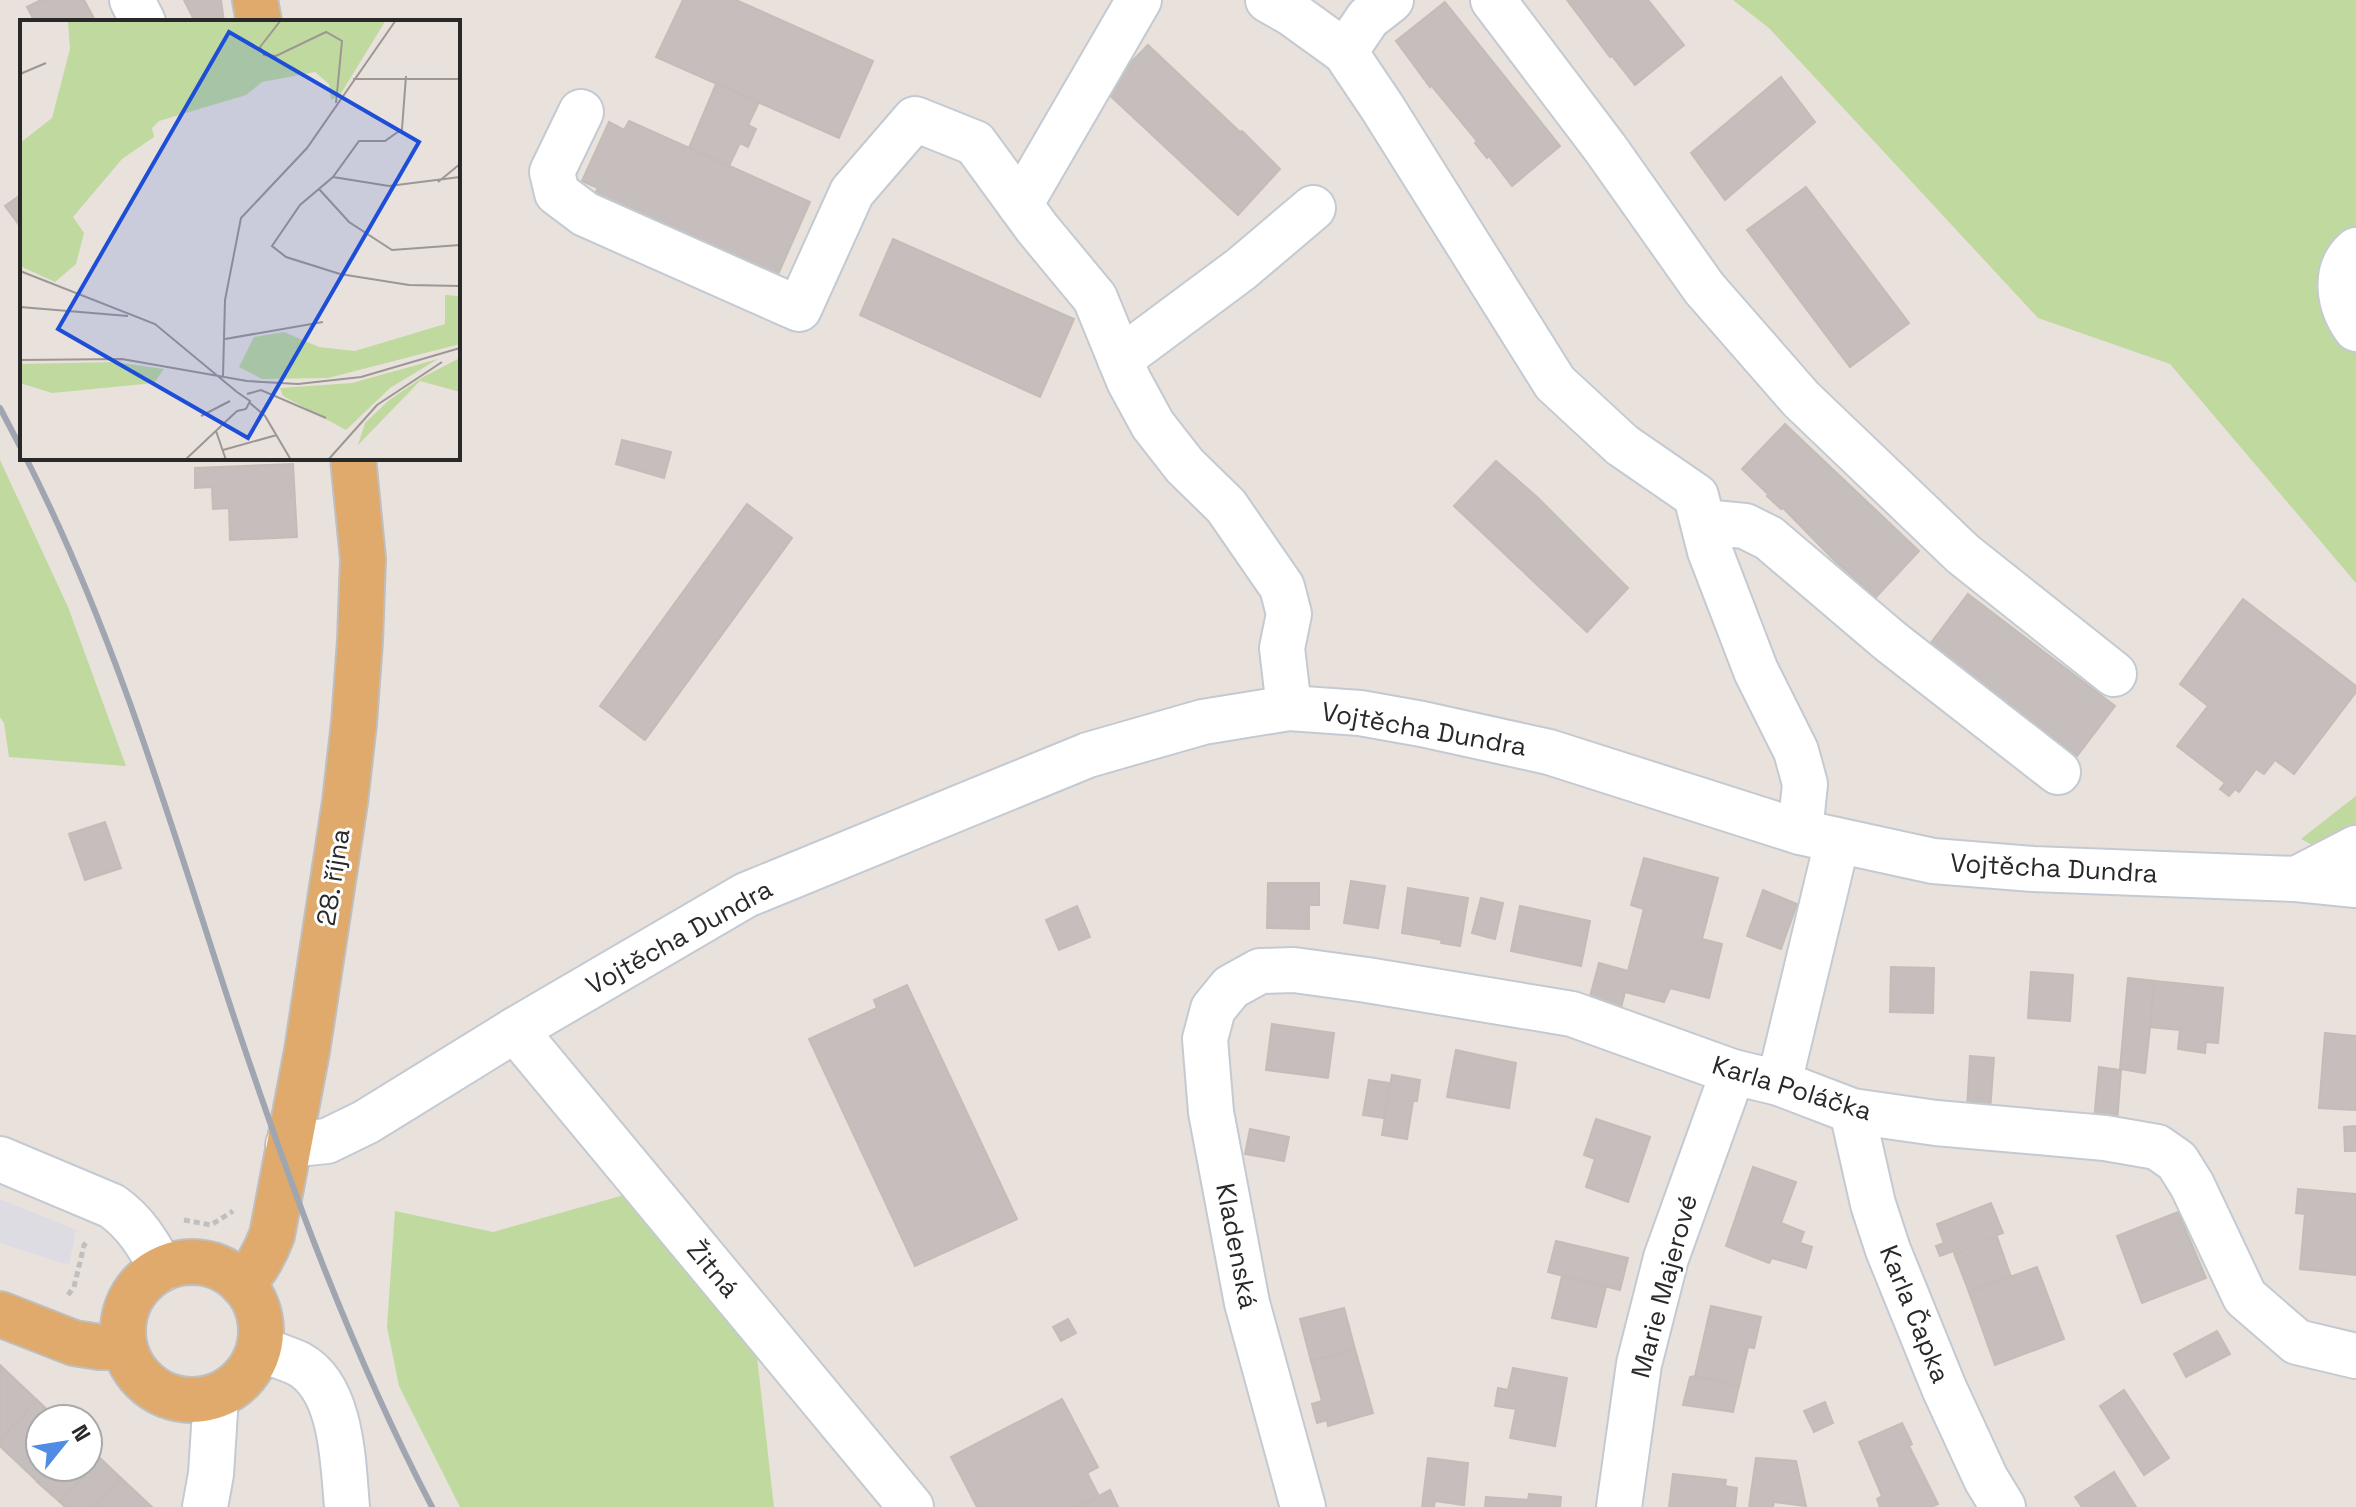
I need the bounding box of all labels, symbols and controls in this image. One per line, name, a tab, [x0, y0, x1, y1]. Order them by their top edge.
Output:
inset map	[20, 20, 460, 460]
street label: Vojtěcha Dundra	[1319, 694, 1529, 764]
street label: 28. října	[309, 826, 357, 928]
street label: Vojtěcha Dundra	[1949, 846, 2159, 890]
street label: Vojtěcha Dundra	[580, 872, 778, 1002]
street label: Karla Poláčka	[1708, 1048, 1876, 1128]
street label: Kladenská	[1208, 1180, 1266, 1312]
street label: Marie Majerové	[1623, 1190, 1705, 1382]
street label: Žitná	[679, 1233, 747, 1305]
street label: Karla Čapka	[1872, 1240, 1958, 1388]
north arrow	[24, 1403, 104, 1483]
text: N	[66, 1420, 97, 1446]

